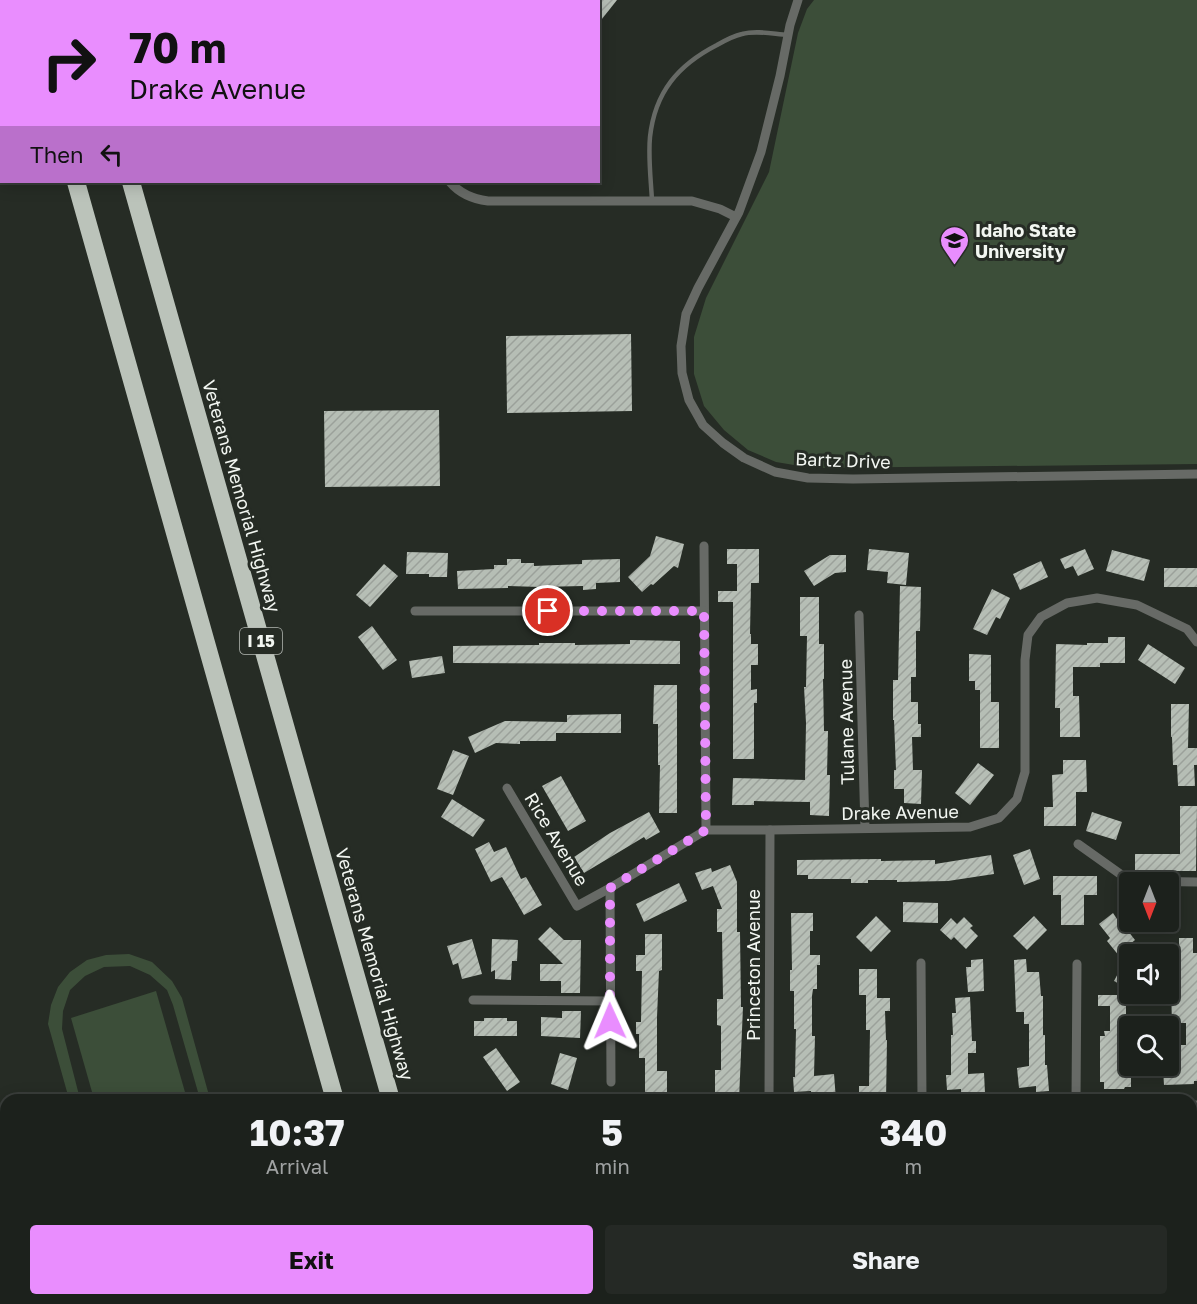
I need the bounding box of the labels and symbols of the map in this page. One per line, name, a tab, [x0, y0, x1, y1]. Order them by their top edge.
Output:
place label: Idaho State University	[975, 219, 1077, 262]
school or university icon: Idaho State University	[938, 224, 970, 266]
street label: Veterans Memorial Highway	[198, 377, 286, 615]
street label: Bartz Drive	[795, 447, 891, 473]
pin	[522, 585, 573, 636]
road number: I 15	[240, 628, 282, 654]
street label: Tulane Avenue	[834, 659, 858, 785]
street label: Rice Avenue	[520, 788, 594, 890]
street label: Drake Avenue	[841, 800, 959, 824]
street label: Veterans Memorial Highway	[331, 845, 419, 1083]
north arrow	[1119, 872, 1179, 932]
street label: Princeton Avenue	[742, 889, 764, 1041]
position arrow	[578, 989, 642, 1053]

